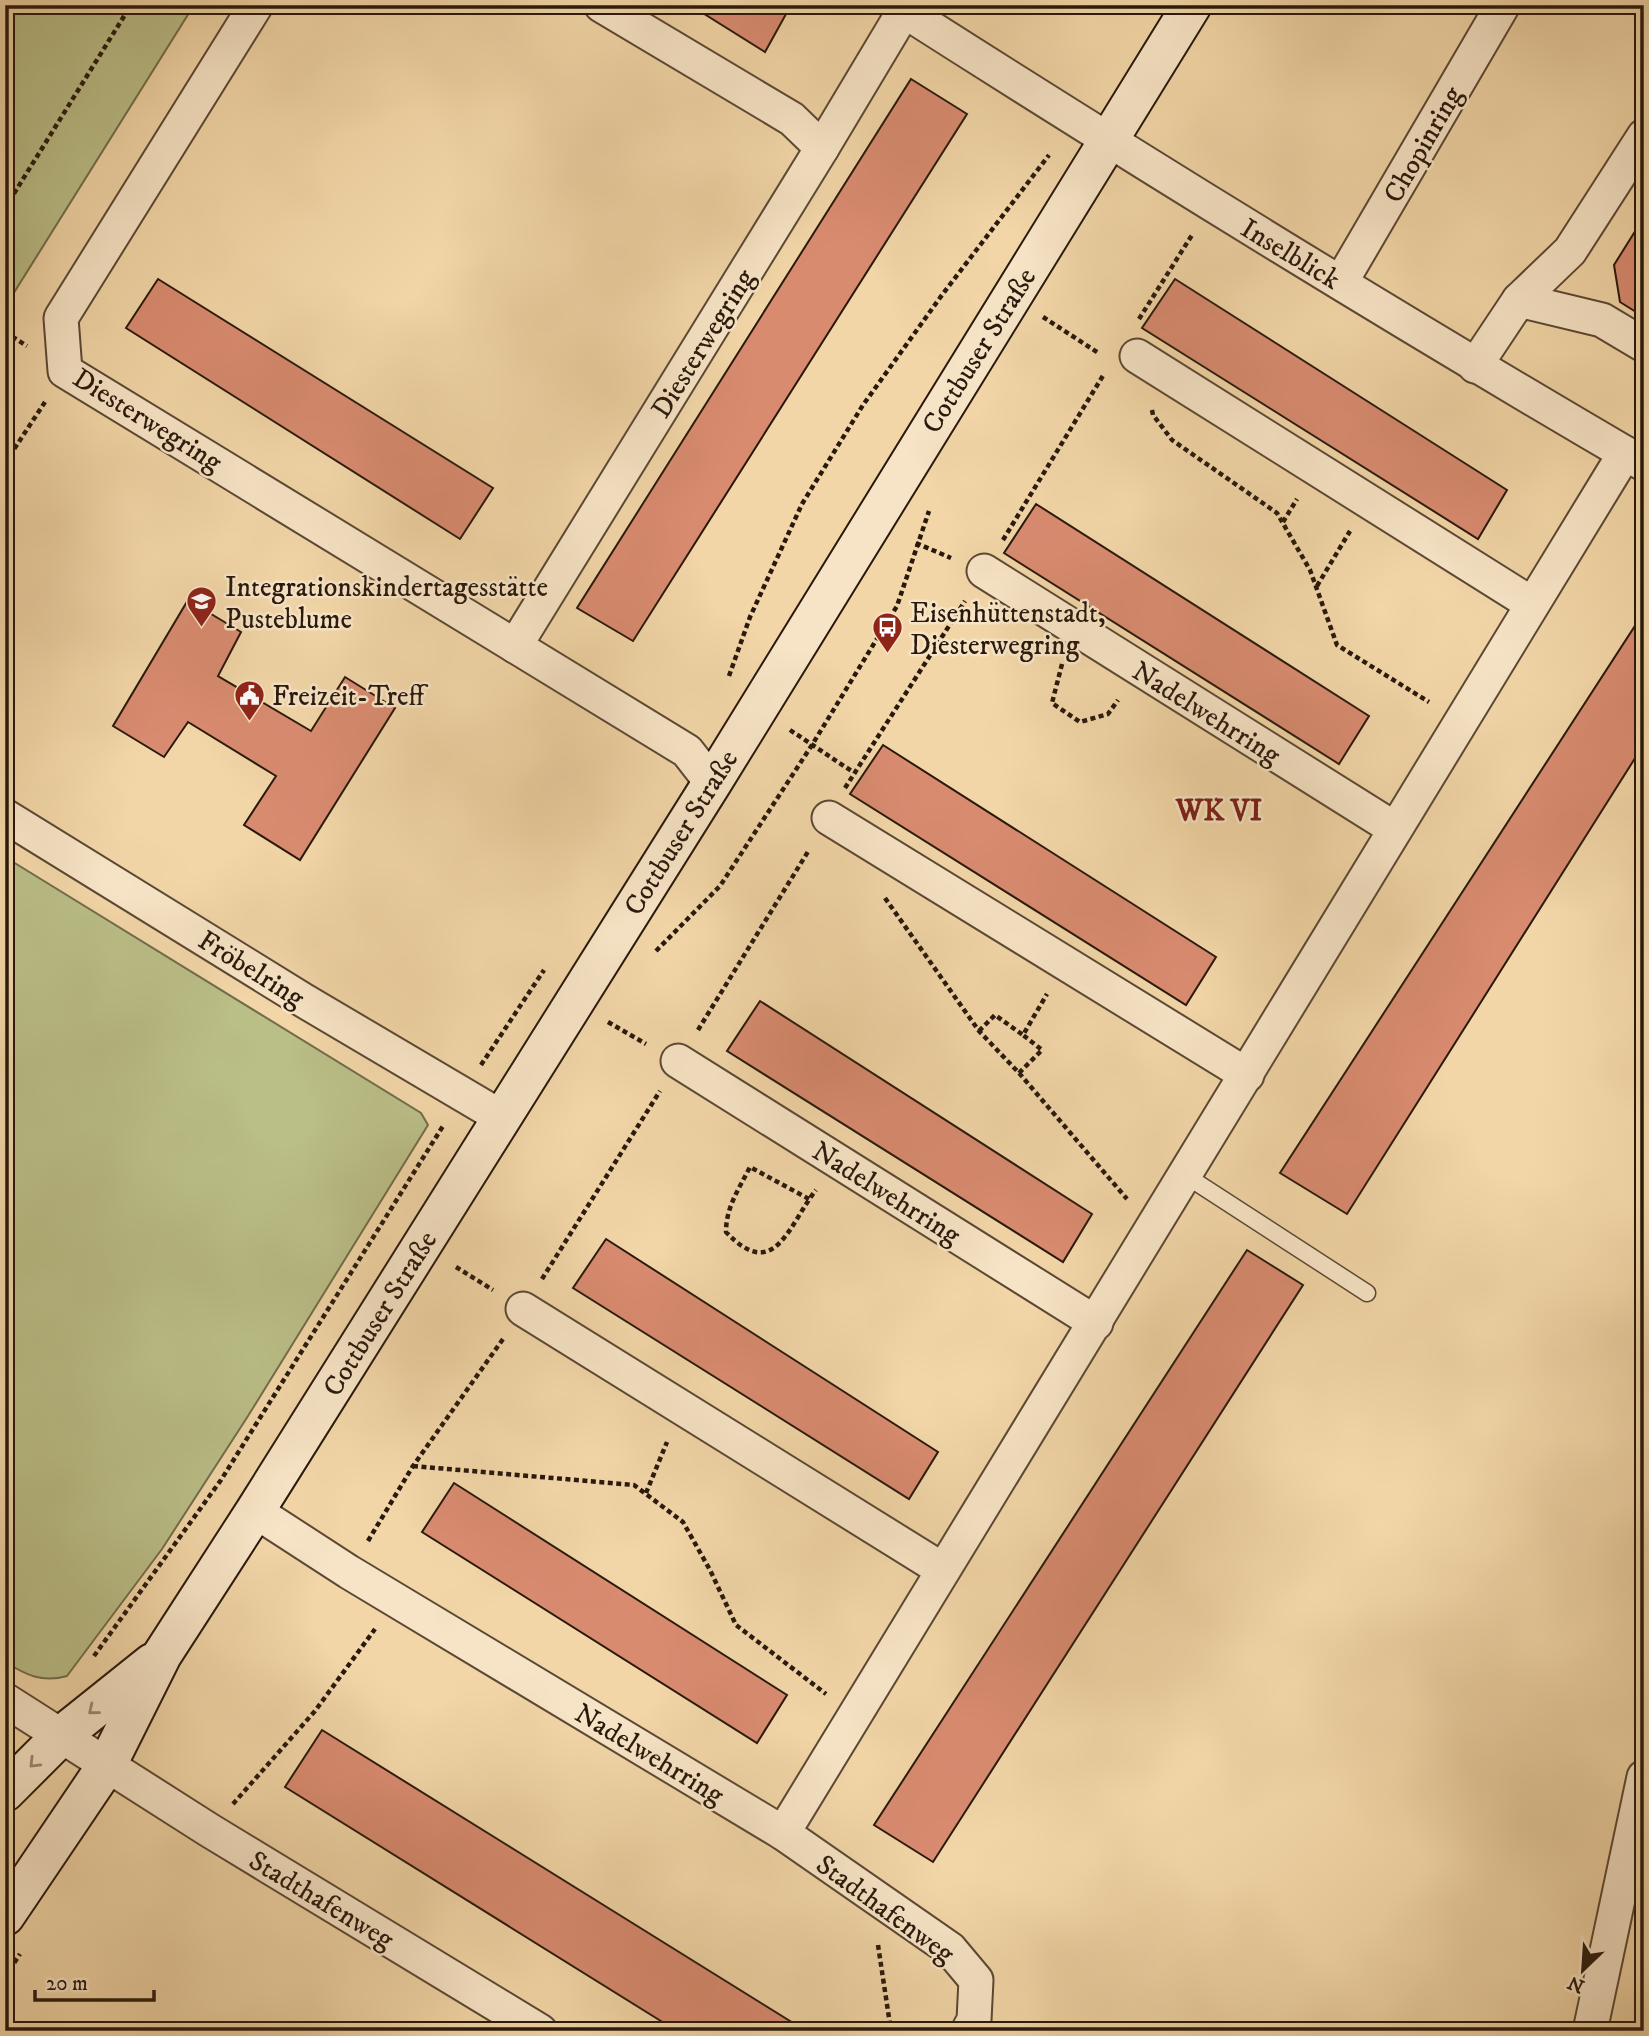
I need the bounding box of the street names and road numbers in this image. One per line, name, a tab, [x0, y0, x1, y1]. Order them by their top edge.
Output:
street label: Chopinring	[1376, 80, 1471, 209]
street label: Inselblick	[1234, 211, 1347, 298]
street label: Diesterwegring	[644, 262, 763, 425]
street label: Cottbuser Straße	[914, 262, 1044, 440]
street label: Diesterwegring	[66, 361, 229, 480]
street label: Nadelwehrring	[1126, 654, 1287, 773]
street label: Cottbuser Straße	[616, 744, 746, 922]
street label: Fröbelring	[192, 923, 311, 1016]
street label: Nadelwehrring	[806, 1134, 967, 1253]
street label: Cottbuser Straße	[315, 1225, 445, 1403]
street label: Nadelwehrring	[568, 1696, 731, 1813]
street label: Stadthafenweg	[242, 1843, 400, 1957]
street label: Stadthafenweg	[809, 1847, 962, 1972]

